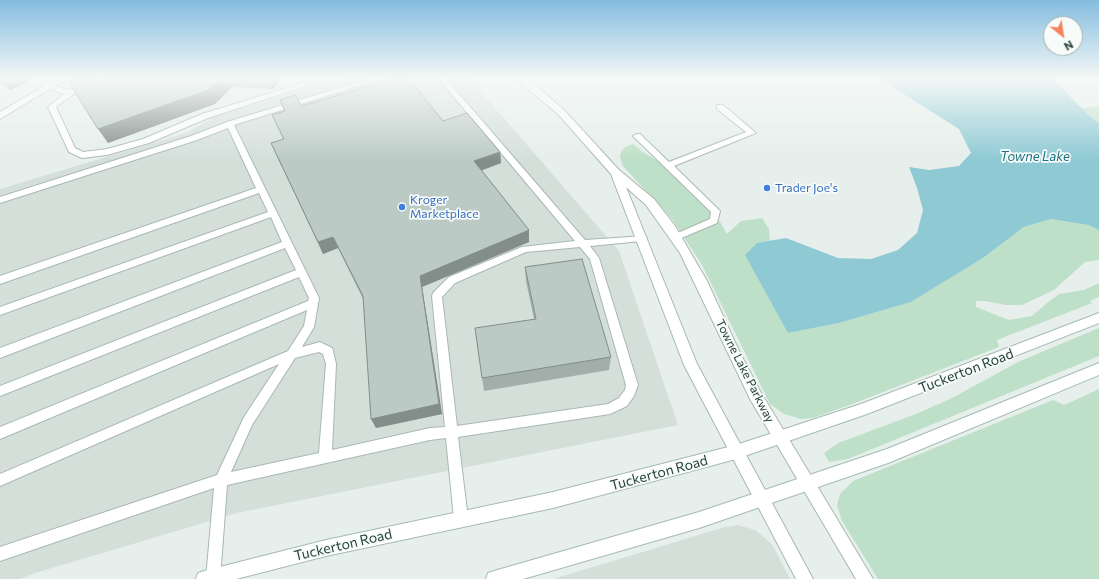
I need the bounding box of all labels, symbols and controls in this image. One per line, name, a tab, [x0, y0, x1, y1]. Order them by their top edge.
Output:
north arrow	[1043, 16, 1083, 56]
text: N	[1062, 38, 1076, 54]
water label: Towne Lake	[1000, 149, 1070, 165]
place label: Trader Joe's	[775, 181, 838, 195]
marker: Trader Joe's	[762, 183, 772, 193]
place label: Kroger Marketplace	[410, 193, 479, 221]
marker: Kroger Marketplace	[397, 202, 407, 212]
street label: Towne Lake Parkway	[713, 317, 777, 425]
street label: Tuckerton Road	[916, 345, 1016, 397]
street label: Tuckerton Road	[608, 452, 710, 494]
street label: Tuckerton Road	[292, 526, 394, 564]

